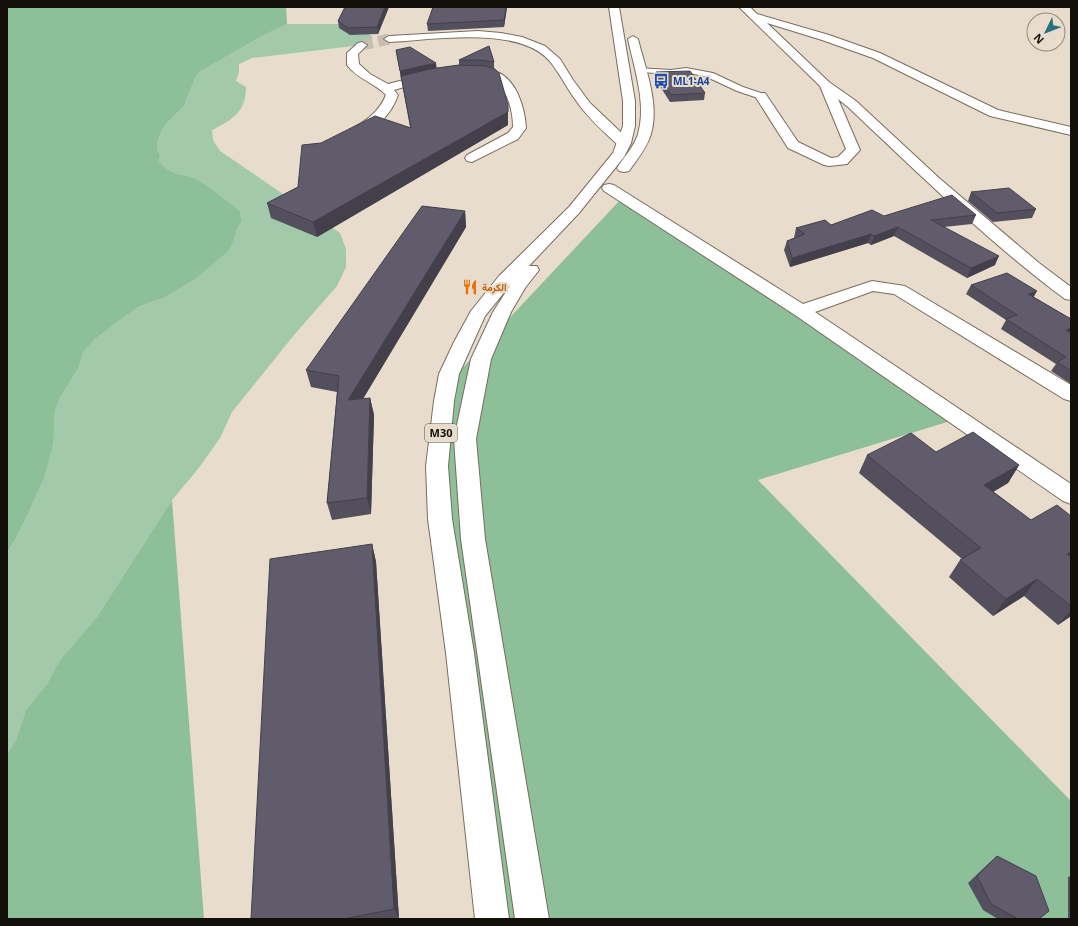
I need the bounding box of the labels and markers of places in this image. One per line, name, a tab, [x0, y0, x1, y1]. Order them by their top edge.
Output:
bus stop icon: ML1-A4	[652, 72, 670, 90]
place label: ML1-A4	[673, 74, 710, 88]
restaurant icon: الكرمة	[461, 278, 479, 296]
place label: الكرمة	[482, 280, 507, 294]

